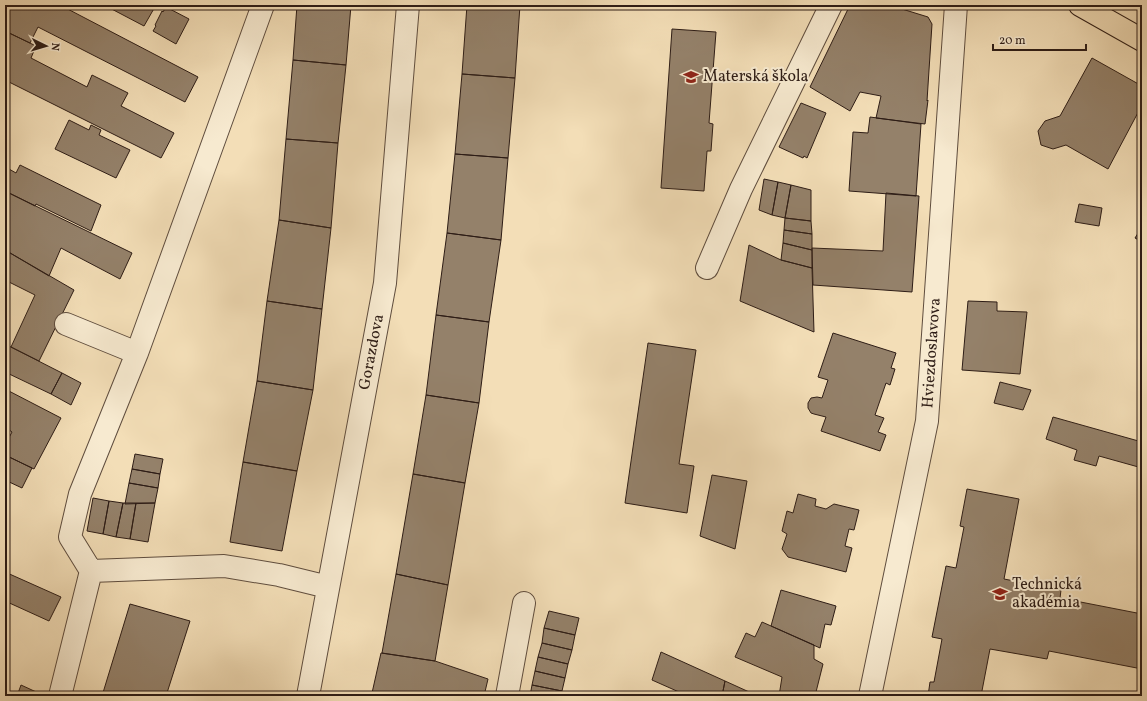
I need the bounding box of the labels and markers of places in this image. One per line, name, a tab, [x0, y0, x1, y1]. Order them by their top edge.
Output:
place label: Materská škola	[703, 66, 809, 88]
school or university icon: Materská škola	[682, 68, 700, 86]
place label: Technická akadémia	[1012, 574, 1082, 614]
school or university icon: Technická akadémia	[991, 585, 1009, 603]

